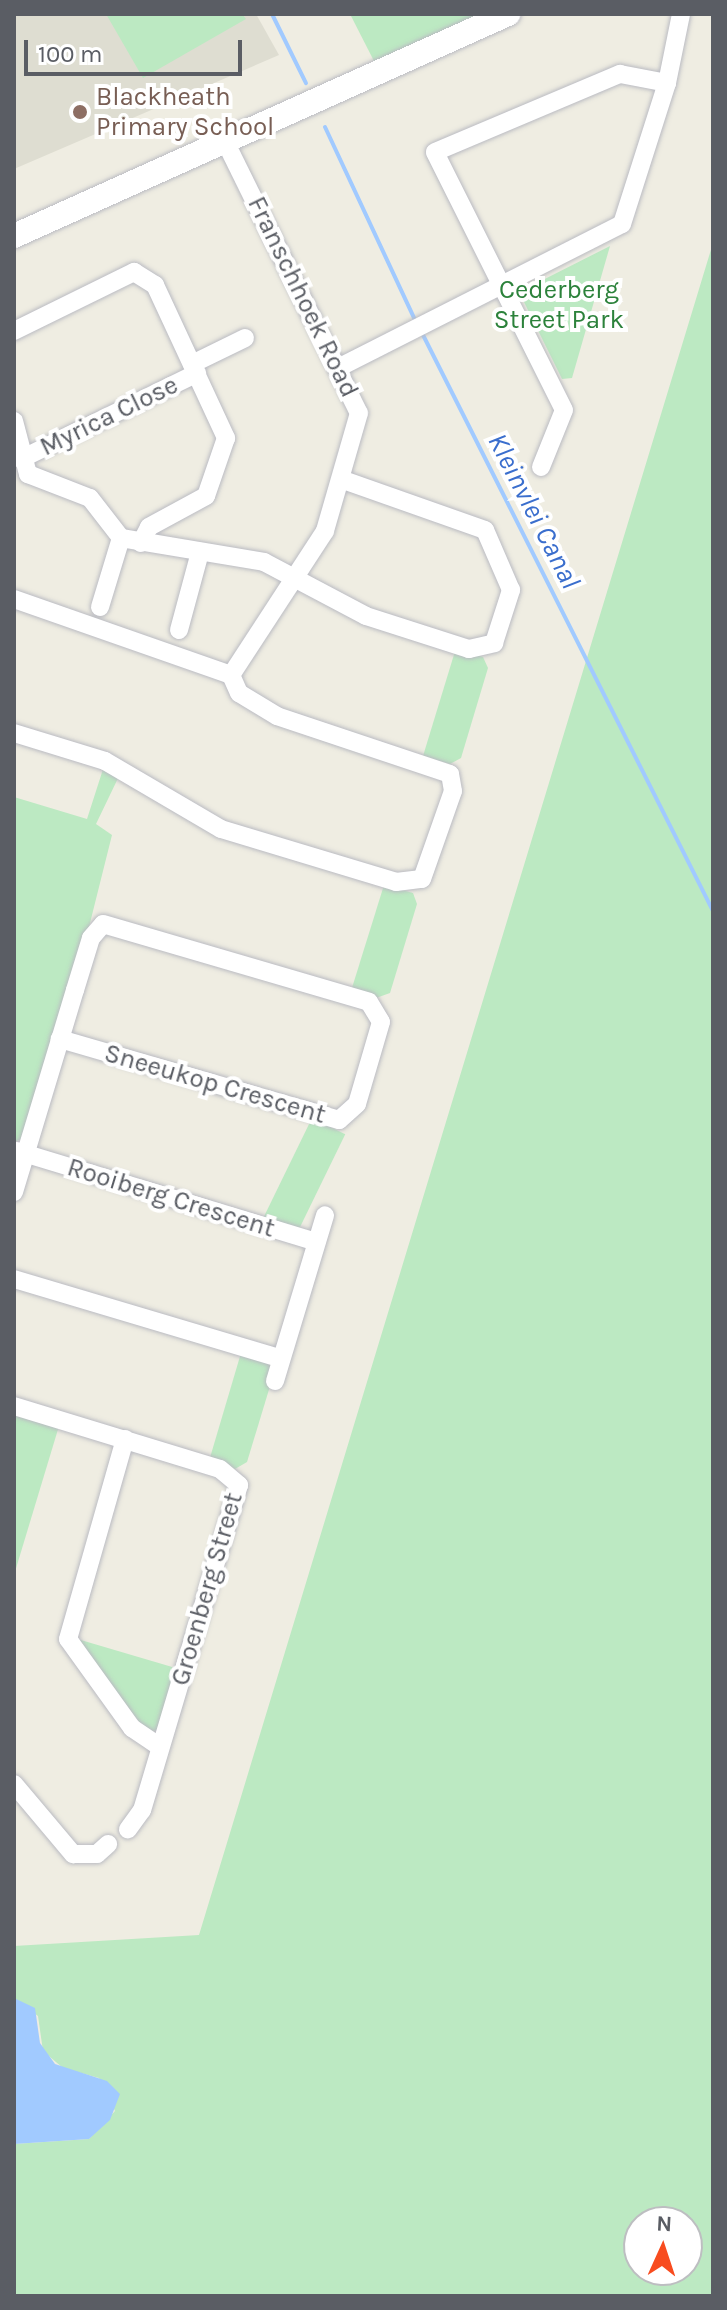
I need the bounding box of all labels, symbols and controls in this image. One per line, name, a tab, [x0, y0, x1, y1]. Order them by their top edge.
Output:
scale bar	[28, 24, 246, 74]
text: 100 m	[38, 40, 103, 68]
place label: Blackheath Primary School	[96, 81, 274, 142]
marker: Blackheath Primary School	[71, 103, 89, 121]
street label: Franschhoek Road	[241, 191, 365, 403]
park label: Cederberg Street Park	[494, 274, 624, 336]
street label: Myrica Close	[35, 369, 183, 463]
water label: Kleinvlei Canal	[480, 428, 588, 594]
street label: Sneeukop Crescent	[101, 1037, 329, 1131]
street label: Rooiberg Crescent	[64, 1152, 278, 1244]
street label: Groenberg Street	[165, 1489, 249, 1689]
north arrow	[623, 2206, 703, 2286]
text: N	[656, 2211, 673, 2237]

